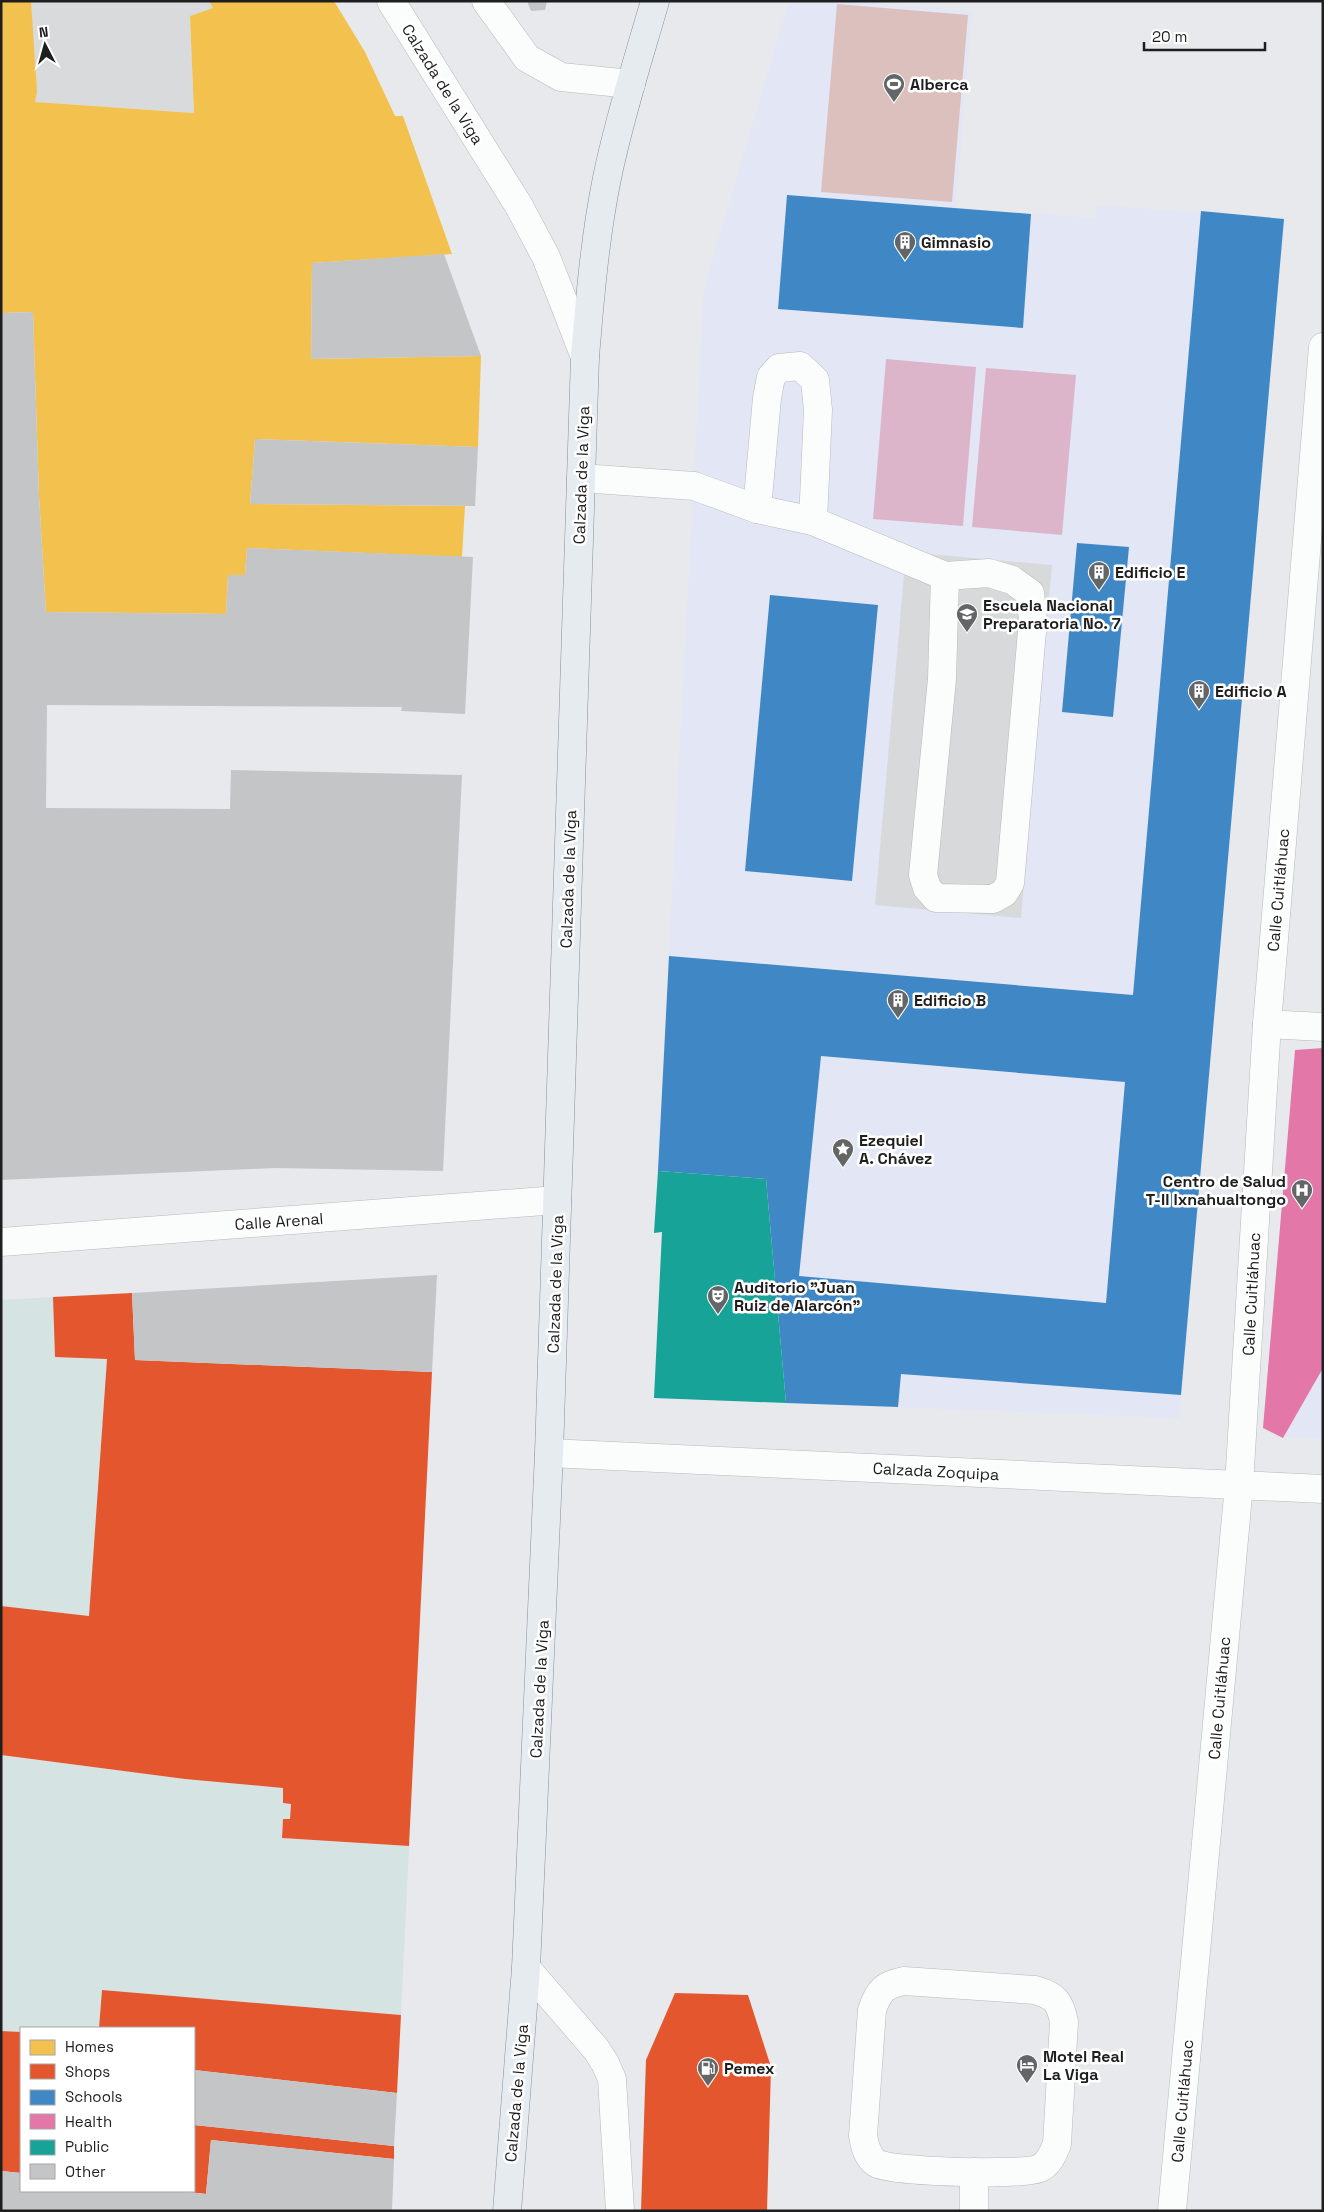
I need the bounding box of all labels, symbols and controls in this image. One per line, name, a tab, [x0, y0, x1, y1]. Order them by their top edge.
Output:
north arrow	[20, 20, 70, 70]
street label: Calzada de la Viga	[397, 20, 488, 149]
scale bar	[1144, 20, 1265, 52]
text: N	[38, 23, 49, 42]
text: 20 m	[1152, 27, 1187, 46]
sports icon: Alberca	[882, 72, 906, 103]
place label: Alberca	[910, 74, 969, 95]
building icon: Gimnasio	[893, 230, 917, 261]
place label: Gimnasio	[921, 232, 991, 253]
street label: Calzada de la Viga	[569, 405, 594, 545]
building icon: Edificio E	[1087, 560, 1111, 591]
place label: Edificio E	[1115, 562, 1186, 583]
place label: Escuela Nacional Preparatoria No. 7	[983, 595, 1121, 634]
school or university icon: Escuela Nacional Preparatoria No. 7	[955, 602, 979, 633]
building icon: Edificio A	[1187, 679, 1211, 710]
place label: Edificio A	[1215, 681, 1287, 702]
street label: Calzada de la Viga	[556, 809, 581, 949]
street label: Calle Cuitláhuac	[1263, 828, 1294, 952]
building icon: Edificio B	[886, 988, 910, 1019]
place label: Edificio B	[914, 990, 986, 1011]
place label: Ezequiel A. Chávez	[859, 1130, 932, 1169]
place icon: Ezequiel A. Chávez	[831, 1137, 855, 1168]
place label: Centro de Salud T-II Ixnahualtongo	[1146, 1171, 1286, 1210]
hospital icon: Centro de Salud T-II Ixnahualtongo	[1290, 1178, 1314, 1209]
street label: Calle Arenal	[234, 1208, 324, 1235]
street label: Calzada de la Viga	[543, 1214, 568, 1354]
street label: Calle Cuitláhuac	[1238, 1232, 1265, 1356]
place label: Auditorio "Juan Ruiz de Alarcón"	[734, 1277, 861, 1316]
theatre icon: Auditorio "Juan Ruiz de Alarcón"	[706, 1284, 730, 1315]
street label: Calzada Zoquipa	[872, 1458, 1000, 1485]
street label: Calzada de la Viga	[525, 1619, 554, 1759]
street label: Calle Cuitláhuac	[1204, 1636, 1235, 1760]
street label: Calzada de la Viga	[500, 2023, 533, 2163]
legend	[20, 2027, 195, 2192]
text: Homes	[65, 2037, 114, 2056]
street label: Calle Cuitláhuac	[1167, 2039, 1198, 2163]
place label: Motel Real La Viga	[1043, 2046, 1124, 2085]
hotel icon: Motel Real La Viga	[1015, 2053, 1039, 2084]
fuel station icon: Pemex	[696, 2056, 720, 2087]
place label: Pemex	[724, 2058, 775, 2079]
text: Shops	[65, 2062, 110, 2081]
text: Schools	[65, 2087, 123, 2106]
text: Health	[65, 2112, 112, 2131]
text: Public	[65, 2137, 109, 2156]
text: Other	[65, 2162, 106, 2181]

